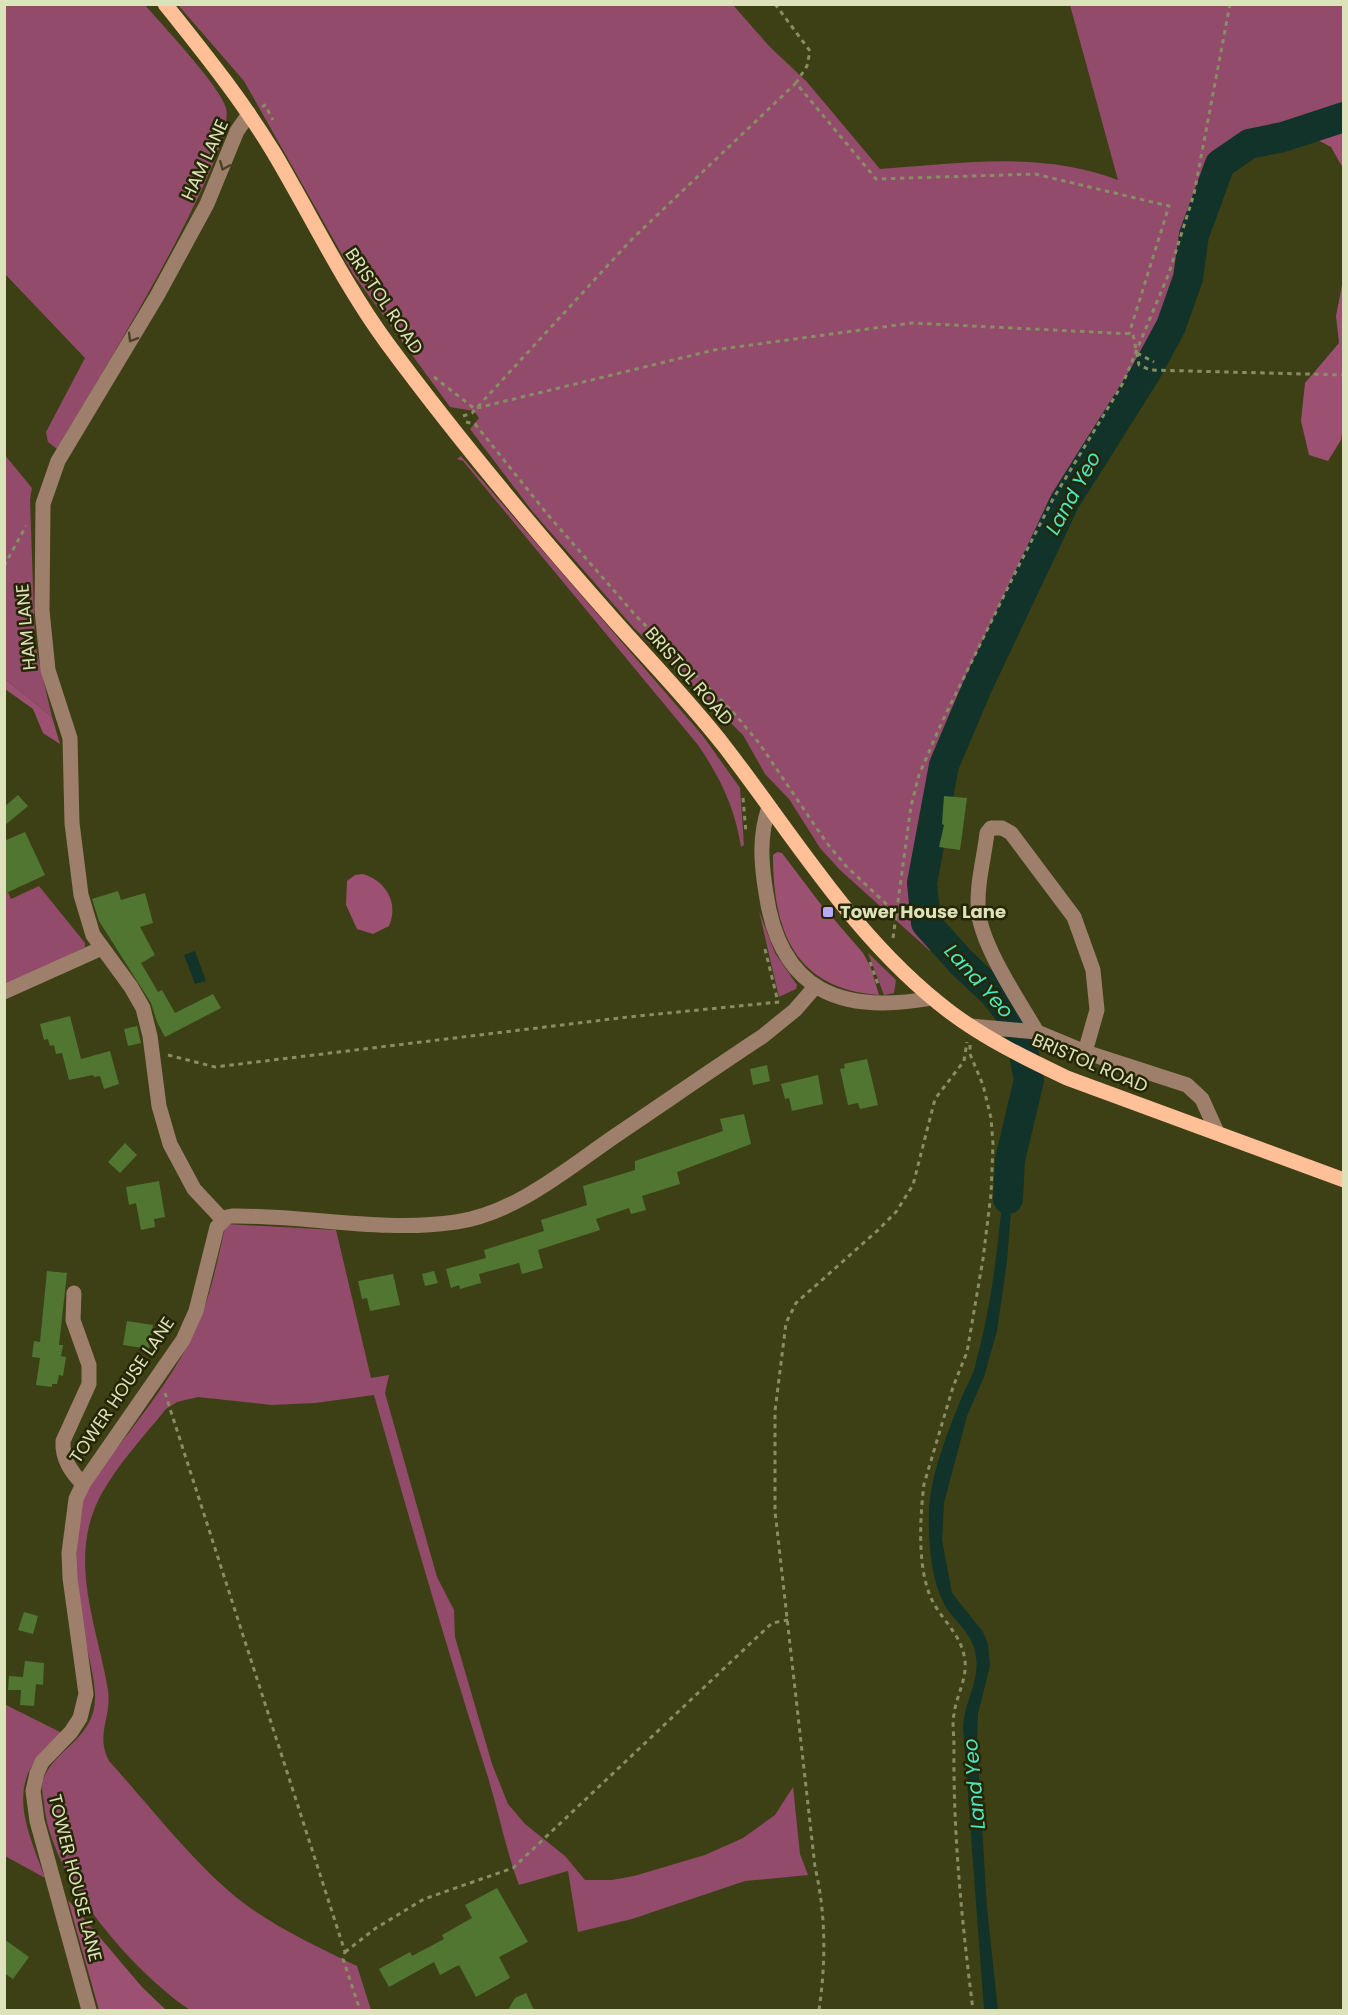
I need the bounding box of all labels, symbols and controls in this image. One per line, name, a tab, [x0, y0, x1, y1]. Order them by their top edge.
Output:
street label: HAM LANE	[175, 115, 234, 204]
one-way arrow	[219, 160, 231, 171]
street label: BRISTOL ROAD	[340, 243, 429, 359]
one-way arrow	[128, 332, 139, 342]
water label: Land Yeo	[1039, 446, 1107, 540]
street label: HAM LANE	[9, 583, 42, 671]
street label: BRISTOL ROAD	[639, 621, 739, 730]
place label: Tower House Lane	[840, 899, 1006, 924]
marker: Tower House Lane	[821, 905, 835, 919]
water label: Land Yeo	[938, 938, 1020, 1024]
street label: BRISTOL ROAD	[1029, 1027, 1152, 1098]
street label: TOWER HOUSE LANE	[63, 1312, 180, 1468]
water label: Land Yeo	[956, 1737, 992, 1831]
street label: TOWER HOUSE LANE	[43, 1792, 108, 1964]

